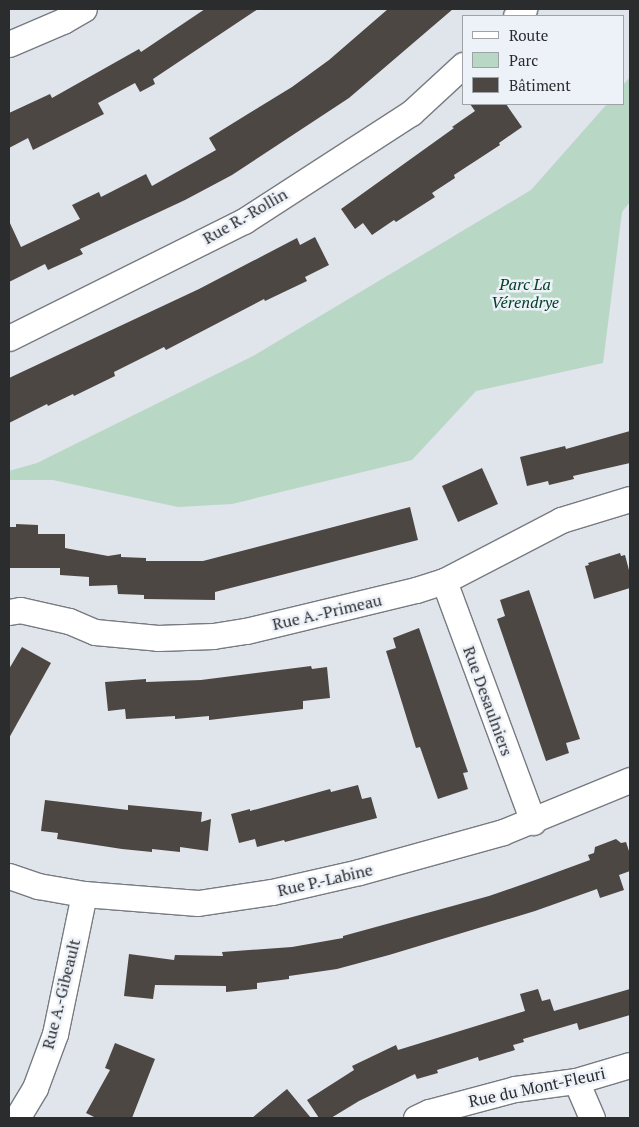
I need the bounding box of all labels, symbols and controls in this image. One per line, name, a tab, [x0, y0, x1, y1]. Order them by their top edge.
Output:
legend	[462, 15, 624, 105]
text: Route	[509, 25, 548, 45]
text: Parc	[509, 50, 538, 70]
text: Bâtiment	[509, 75, 571, 95]
street label: Rue R.-Rollin	[199, 184, 291, 248]
park label: Parc La Vérendrye	[491, 274, 559, 312]
street label: Rue A.-Primeau	[270, 590, 384, 634]
street label: Rue Desaulniers	[459, 644, 517, 758]
street label: Rue P.-Labine	[276, 860, 374, 900]
street label: Rue A.-Gibeault	[38, 937, 84, 1051]
street label: Rue du Mont-Fleuri	[467, 1063, 607, 1111]

